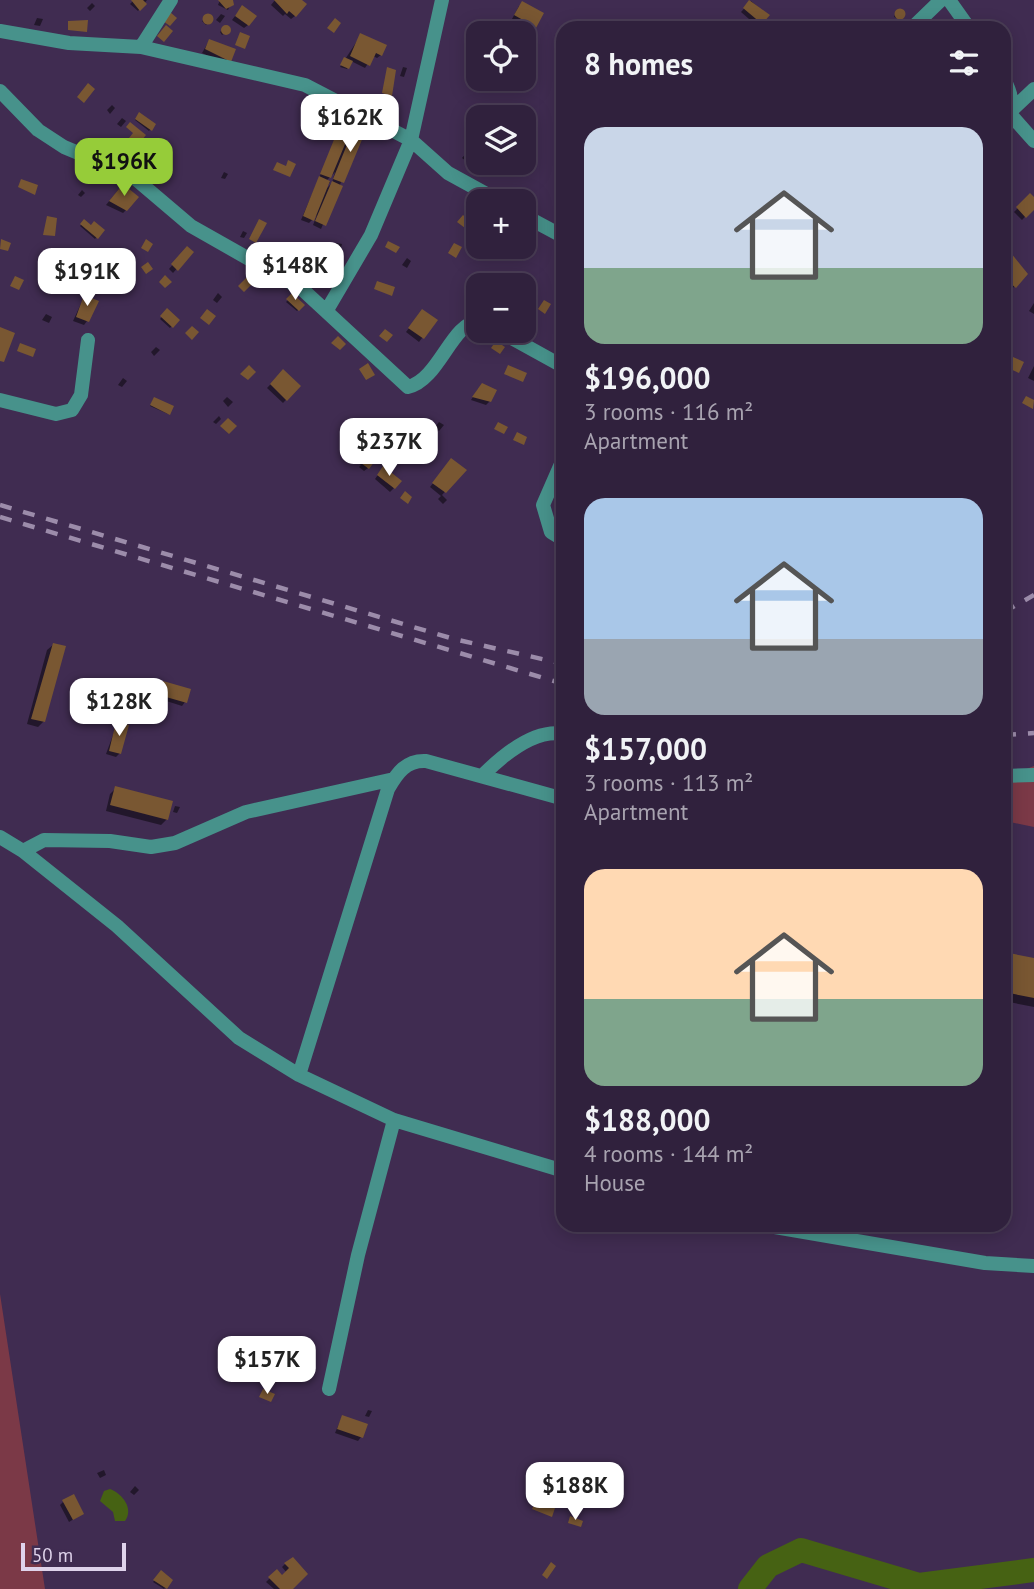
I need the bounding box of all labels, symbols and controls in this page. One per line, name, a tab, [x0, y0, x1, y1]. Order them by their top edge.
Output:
map controls	[466, 21, 536, 343]
button: locate	[466, 21, 536, 91]
text: 8 homes	[584, 44, 693, 83]
icon: filters	[945, 44, 983, 82]
pin: $162K	[301, 94, 399, 154]
text: $162K	[317, 102, 383, 131]
button: layers	[466, 105, 536, 175]
pin: $196K	[75, 138, 173, 198]
text: $196K	[91, 146, 157, 175]
icon: home	[721, 172, 847, 298]
button: +	[466, 189, 536, 259]
pin: $148K	[246, 243, 344, 302]
pin: $191K	[38, 248, 136, 308]
text: $148K	[262, 250, 328, 279]
text: $191K	[54, 256, 120, 285]
button: −	[466, 273, 536, 343]
text: $196,000	[584, 358, 711, 397]
text: 3 rooms · 116 m²	[584, 397, 753, 426]
pin: $237K	[340, 419, 438, 478]
text: $237K	[356, 426, 422, 455]
text: Apartment	[584, 426, 688, 455]
icon: home	[721, 543, 847, 669]
pin: $128K	[70, 678, 168, 738]
text: $128K	[86, 686, 152, 715]
text: $157,000	[584, 729, 707, 768]
text: 3 rooms · 113 m²	[584, 768, 753, 797]
text: Apartment	[584, 797, 688, 826]
icon: home	[721, 914, 847, 1040]
text: $188,000	[584, 1100, 711, 1139]
text: 4 rooms · 144 m²	[584, 1139, 753, 1168]
text: House	[584, 1168, 646, 1197]
pin: $157K	[218, 1336, 316, 1396]
text: $157K	[234, 1344, 300, 1373]
pin: $188K	[526, 1462, 624, 1522]
text: $188K	[542, 1470, 608, 1499]
scale bar	[21, 1540, 126, 1572]
text: 50 m	[32, 1543, 73, 1567]

